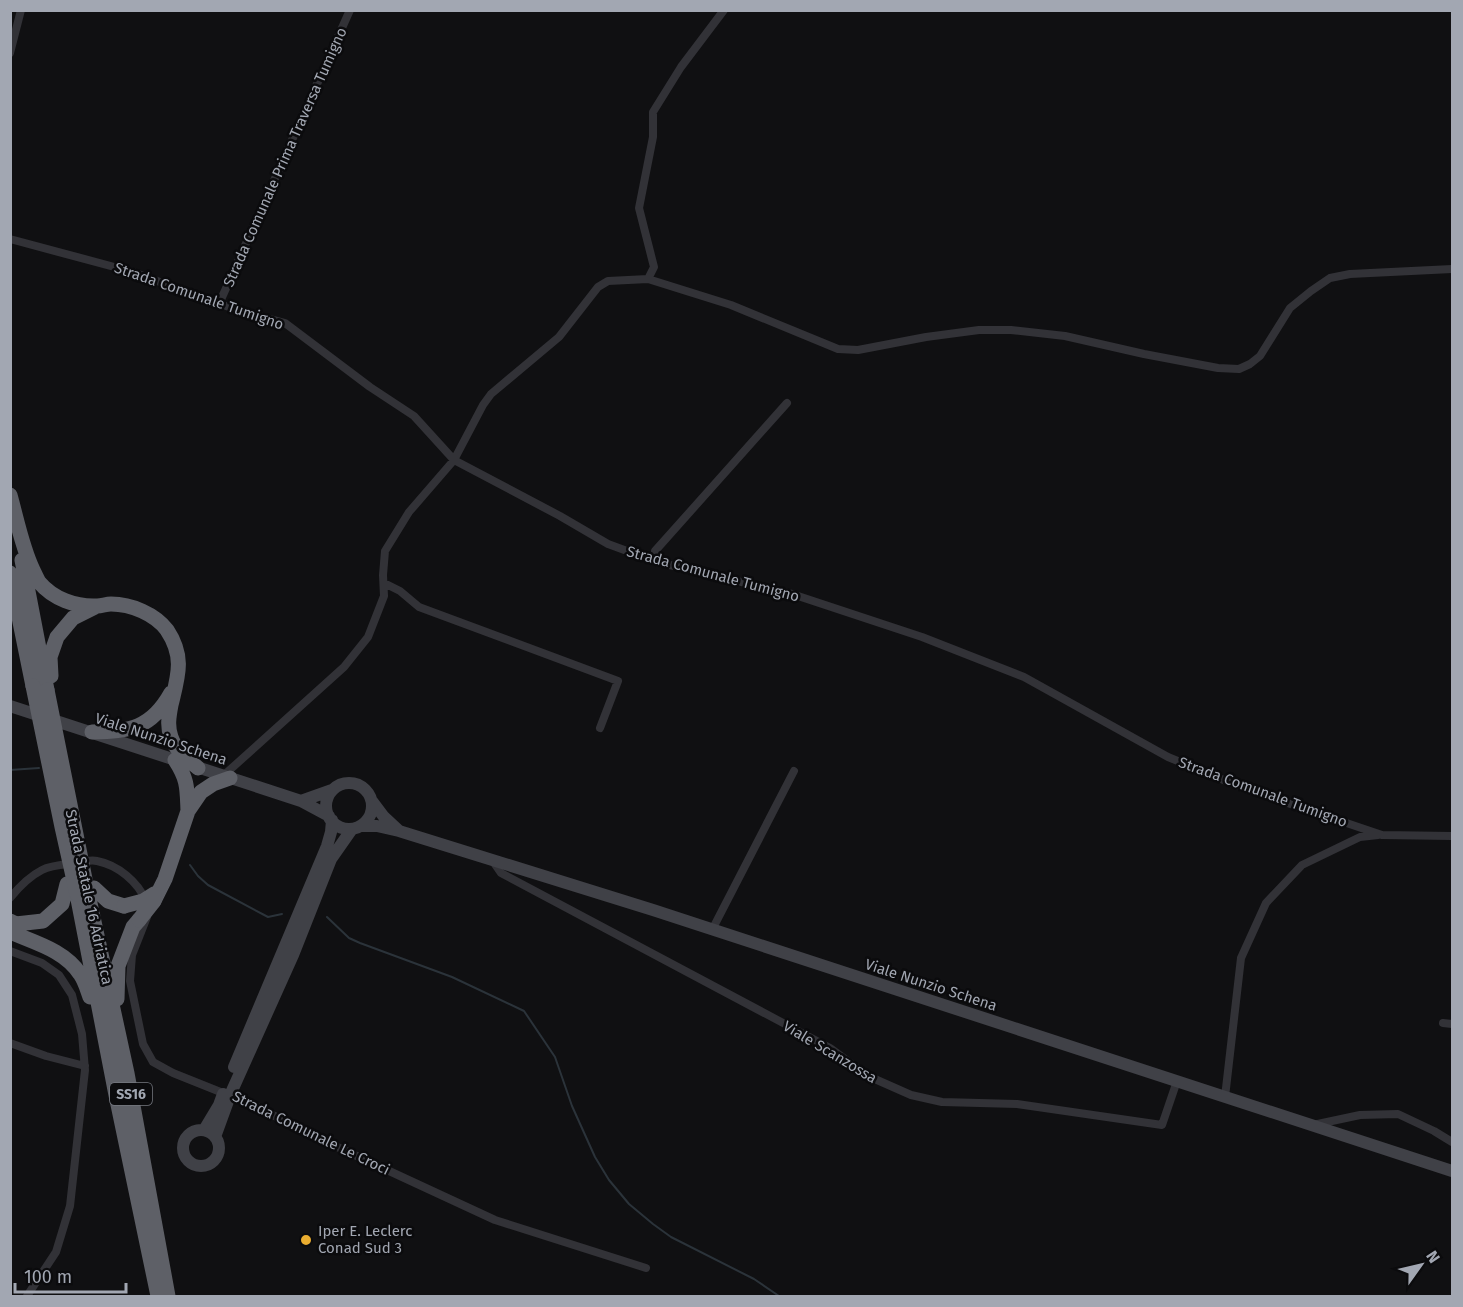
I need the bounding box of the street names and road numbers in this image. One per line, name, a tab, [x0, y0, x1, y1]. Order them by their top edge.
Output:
street label: Strada Comunale Prima Traversa Tumigno	[219, 24, 351, 290]
street label: Strada Comunale Tumigno	[112, 258, 286, 334]
street label: Strada Comunale Tumigno	[625, 542, 801, 606]
street label: Viale Nunzio Schena	[93, 709, 229, 769]
street label: Strada Comunale Tumigno	[1176, 753, 1350, 831]
street label: Strada Statale 16 Adriatica	[62, 808, 116, 986]
street label: Viale Nunzio Schena	[863, 955, 999, 1015]
street label: Viale Scanzossa	[780, 1017, 880, 1087]
road number: SS16	[110, 1083, 152, 1105]
street label: Strada Comunale Le Croci	[229, 1087, 393, 1179]

